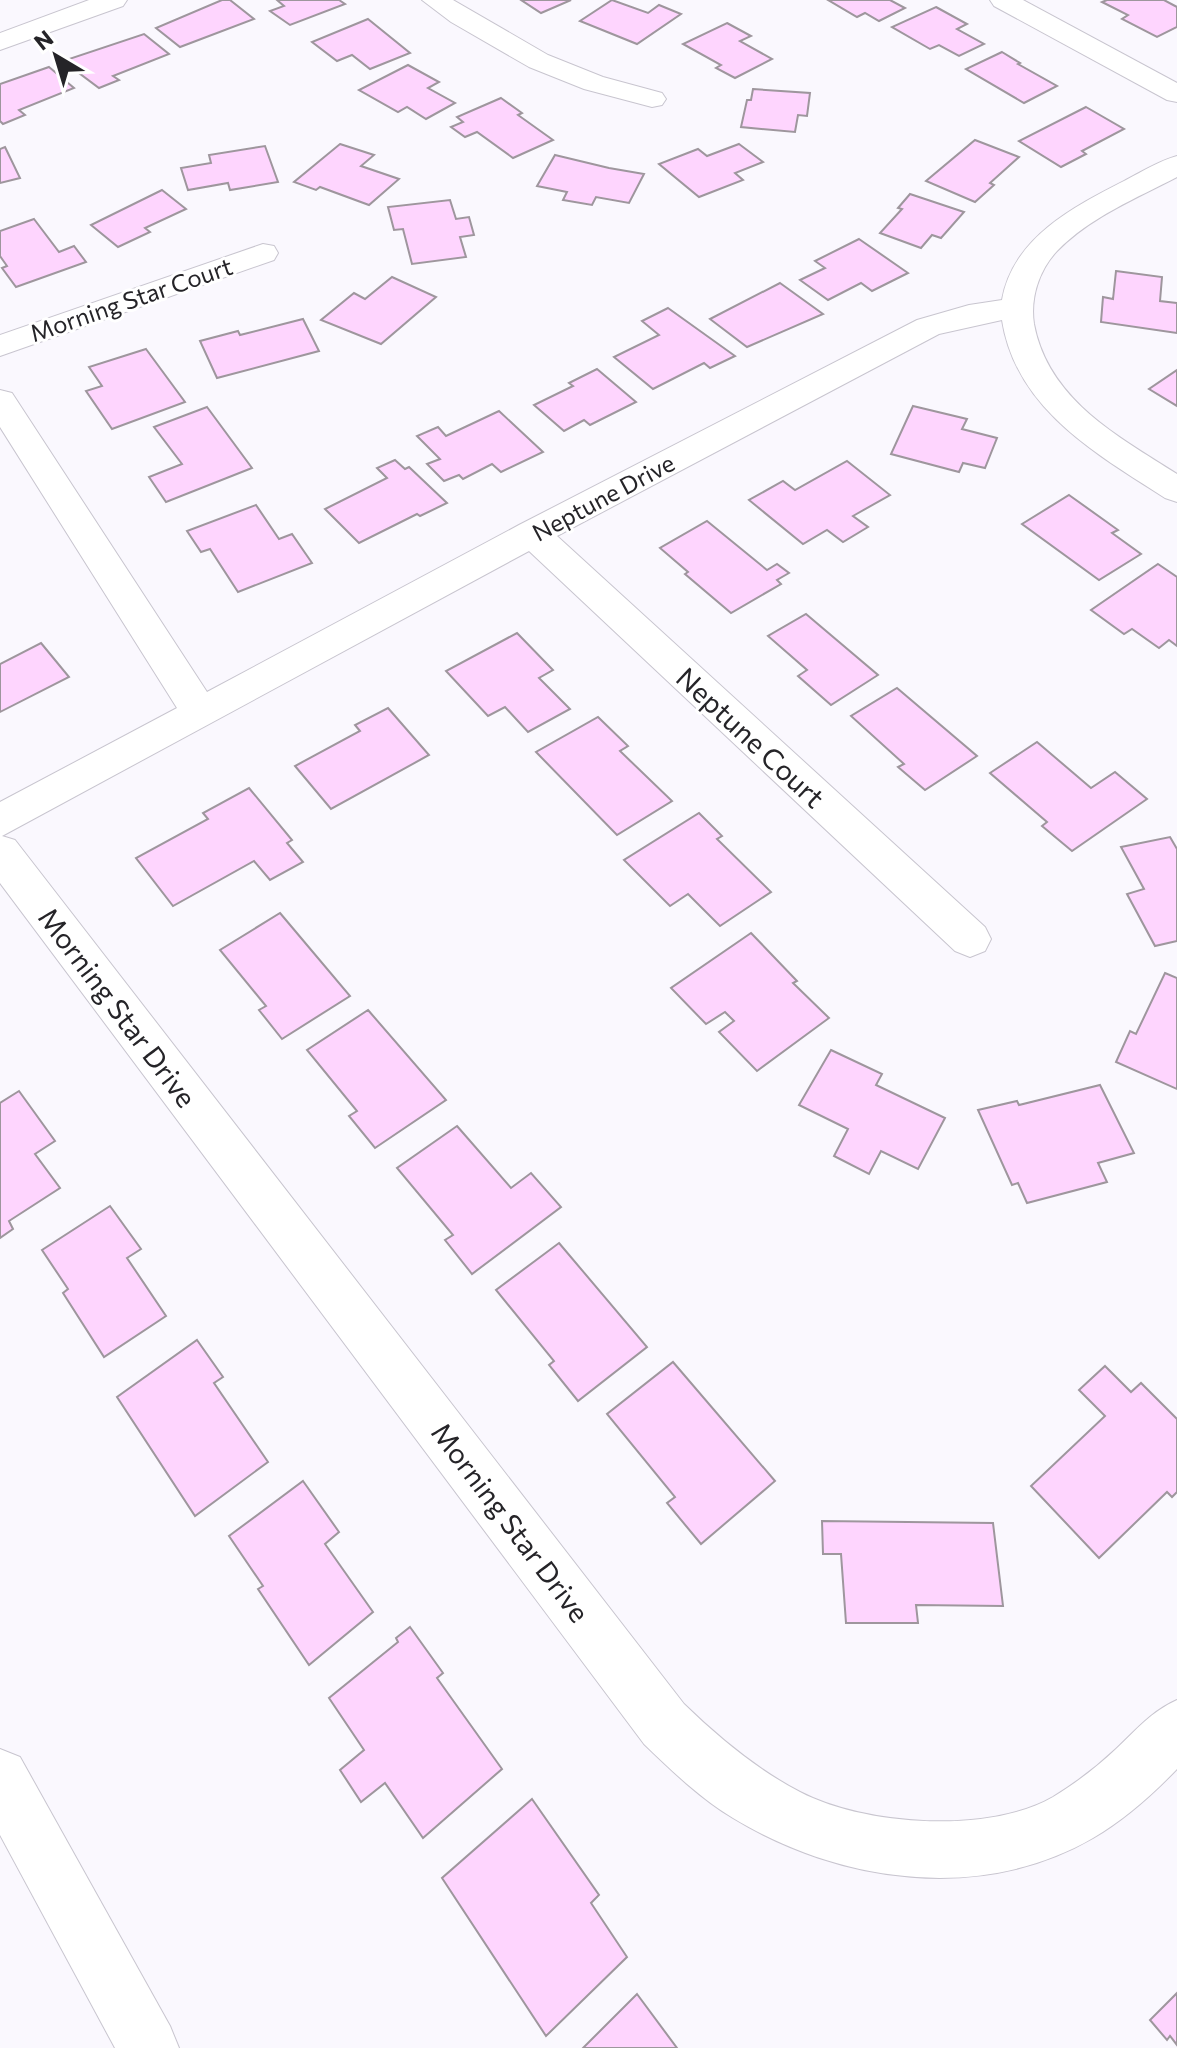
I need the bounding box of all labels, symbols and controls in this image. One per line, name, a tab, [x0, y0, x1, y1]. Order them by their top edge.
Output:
north arrow	[16, 16, 96, 96]
text: N	[29, 24, 58, 56]
street label: Morning Star Court	[26, 251, 236, 347]
street label: Neptune Drive	[527, 447, 679, 547]
street label: Neptune Court	[670, 660, 832, 814]
street label: Morning Star Drive	[32, 901, 204, 1113]
street label: Morning Star Drive	[425, 1416, 597, 1628]

